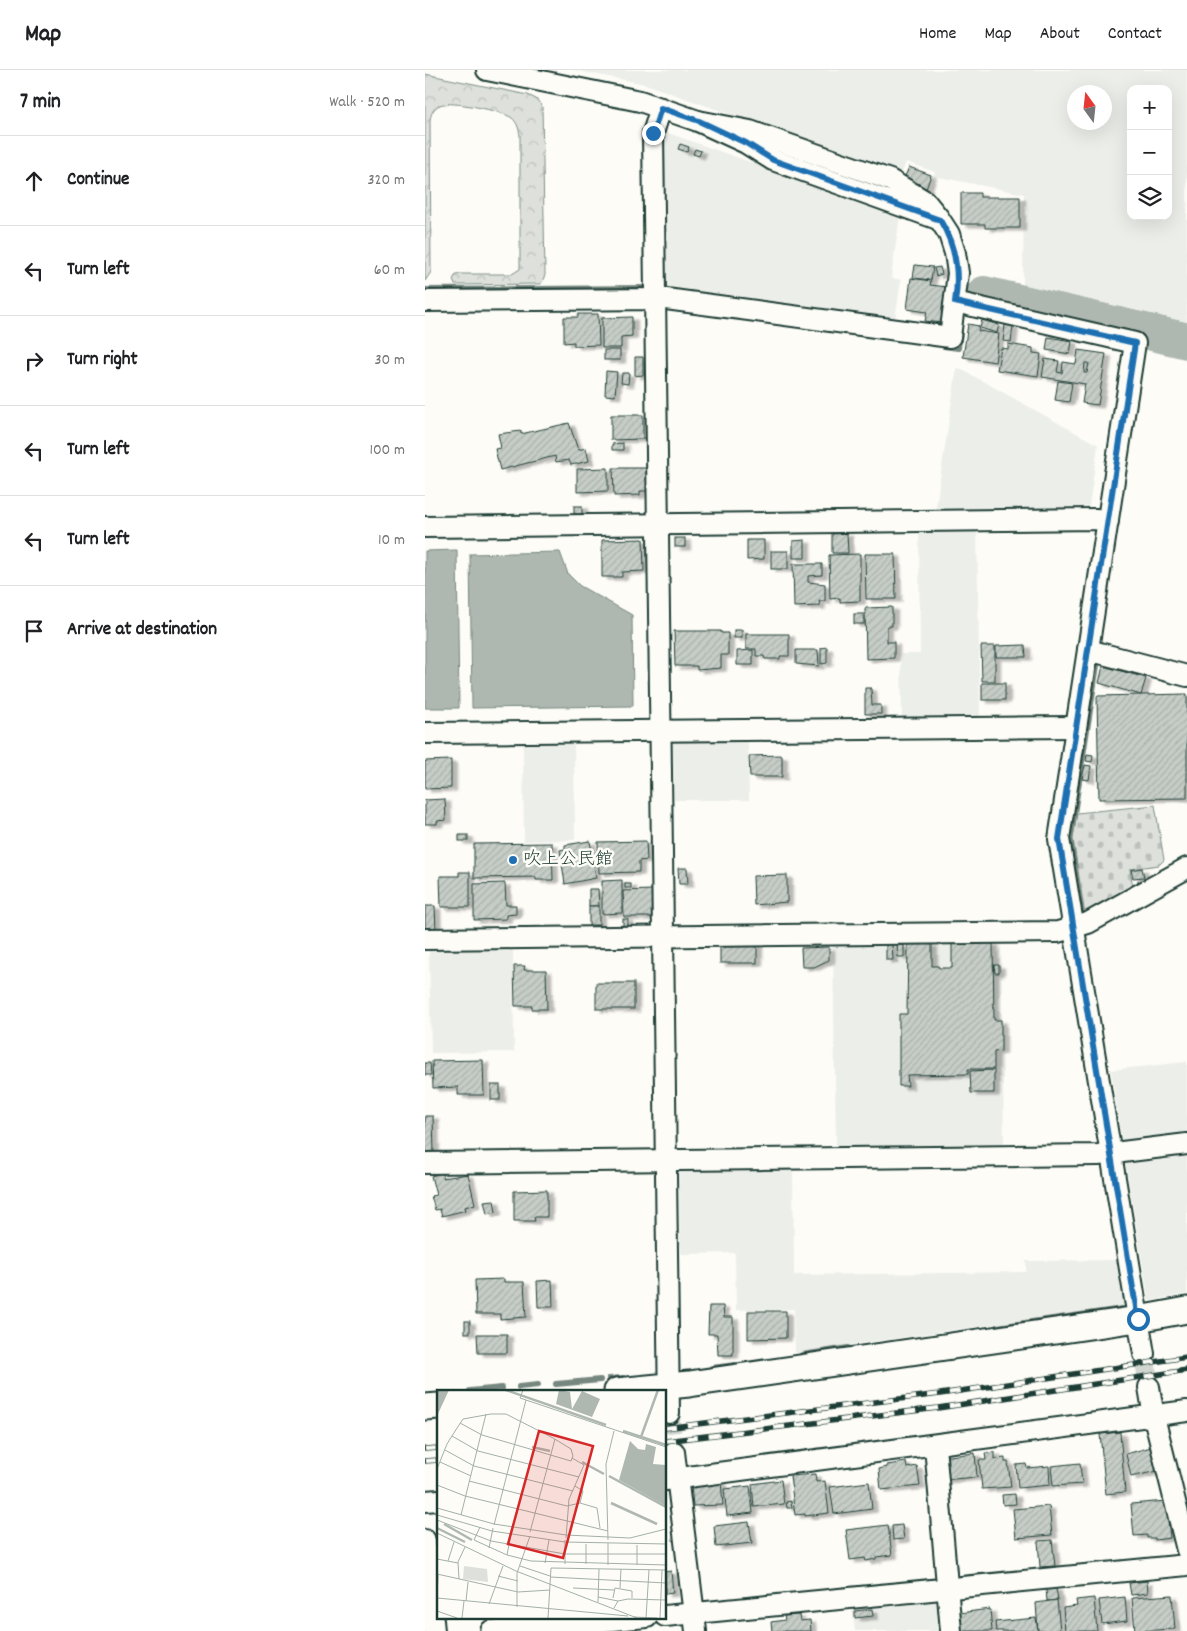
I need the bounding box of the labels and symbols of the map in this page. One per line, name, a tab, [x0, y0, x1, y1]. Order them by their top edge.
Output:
north arrow	[1067, 85, 1112, 130]
route end	[642, 122, 665, 145]
place label: 吹上公民館	[523, 848, 613, 873]
marker: 吹上公民館	[507, 854, 519, 866]
route start	[1127, 1308, 1150, 1331]
inset map	[437, 1390, 666, 1618]

